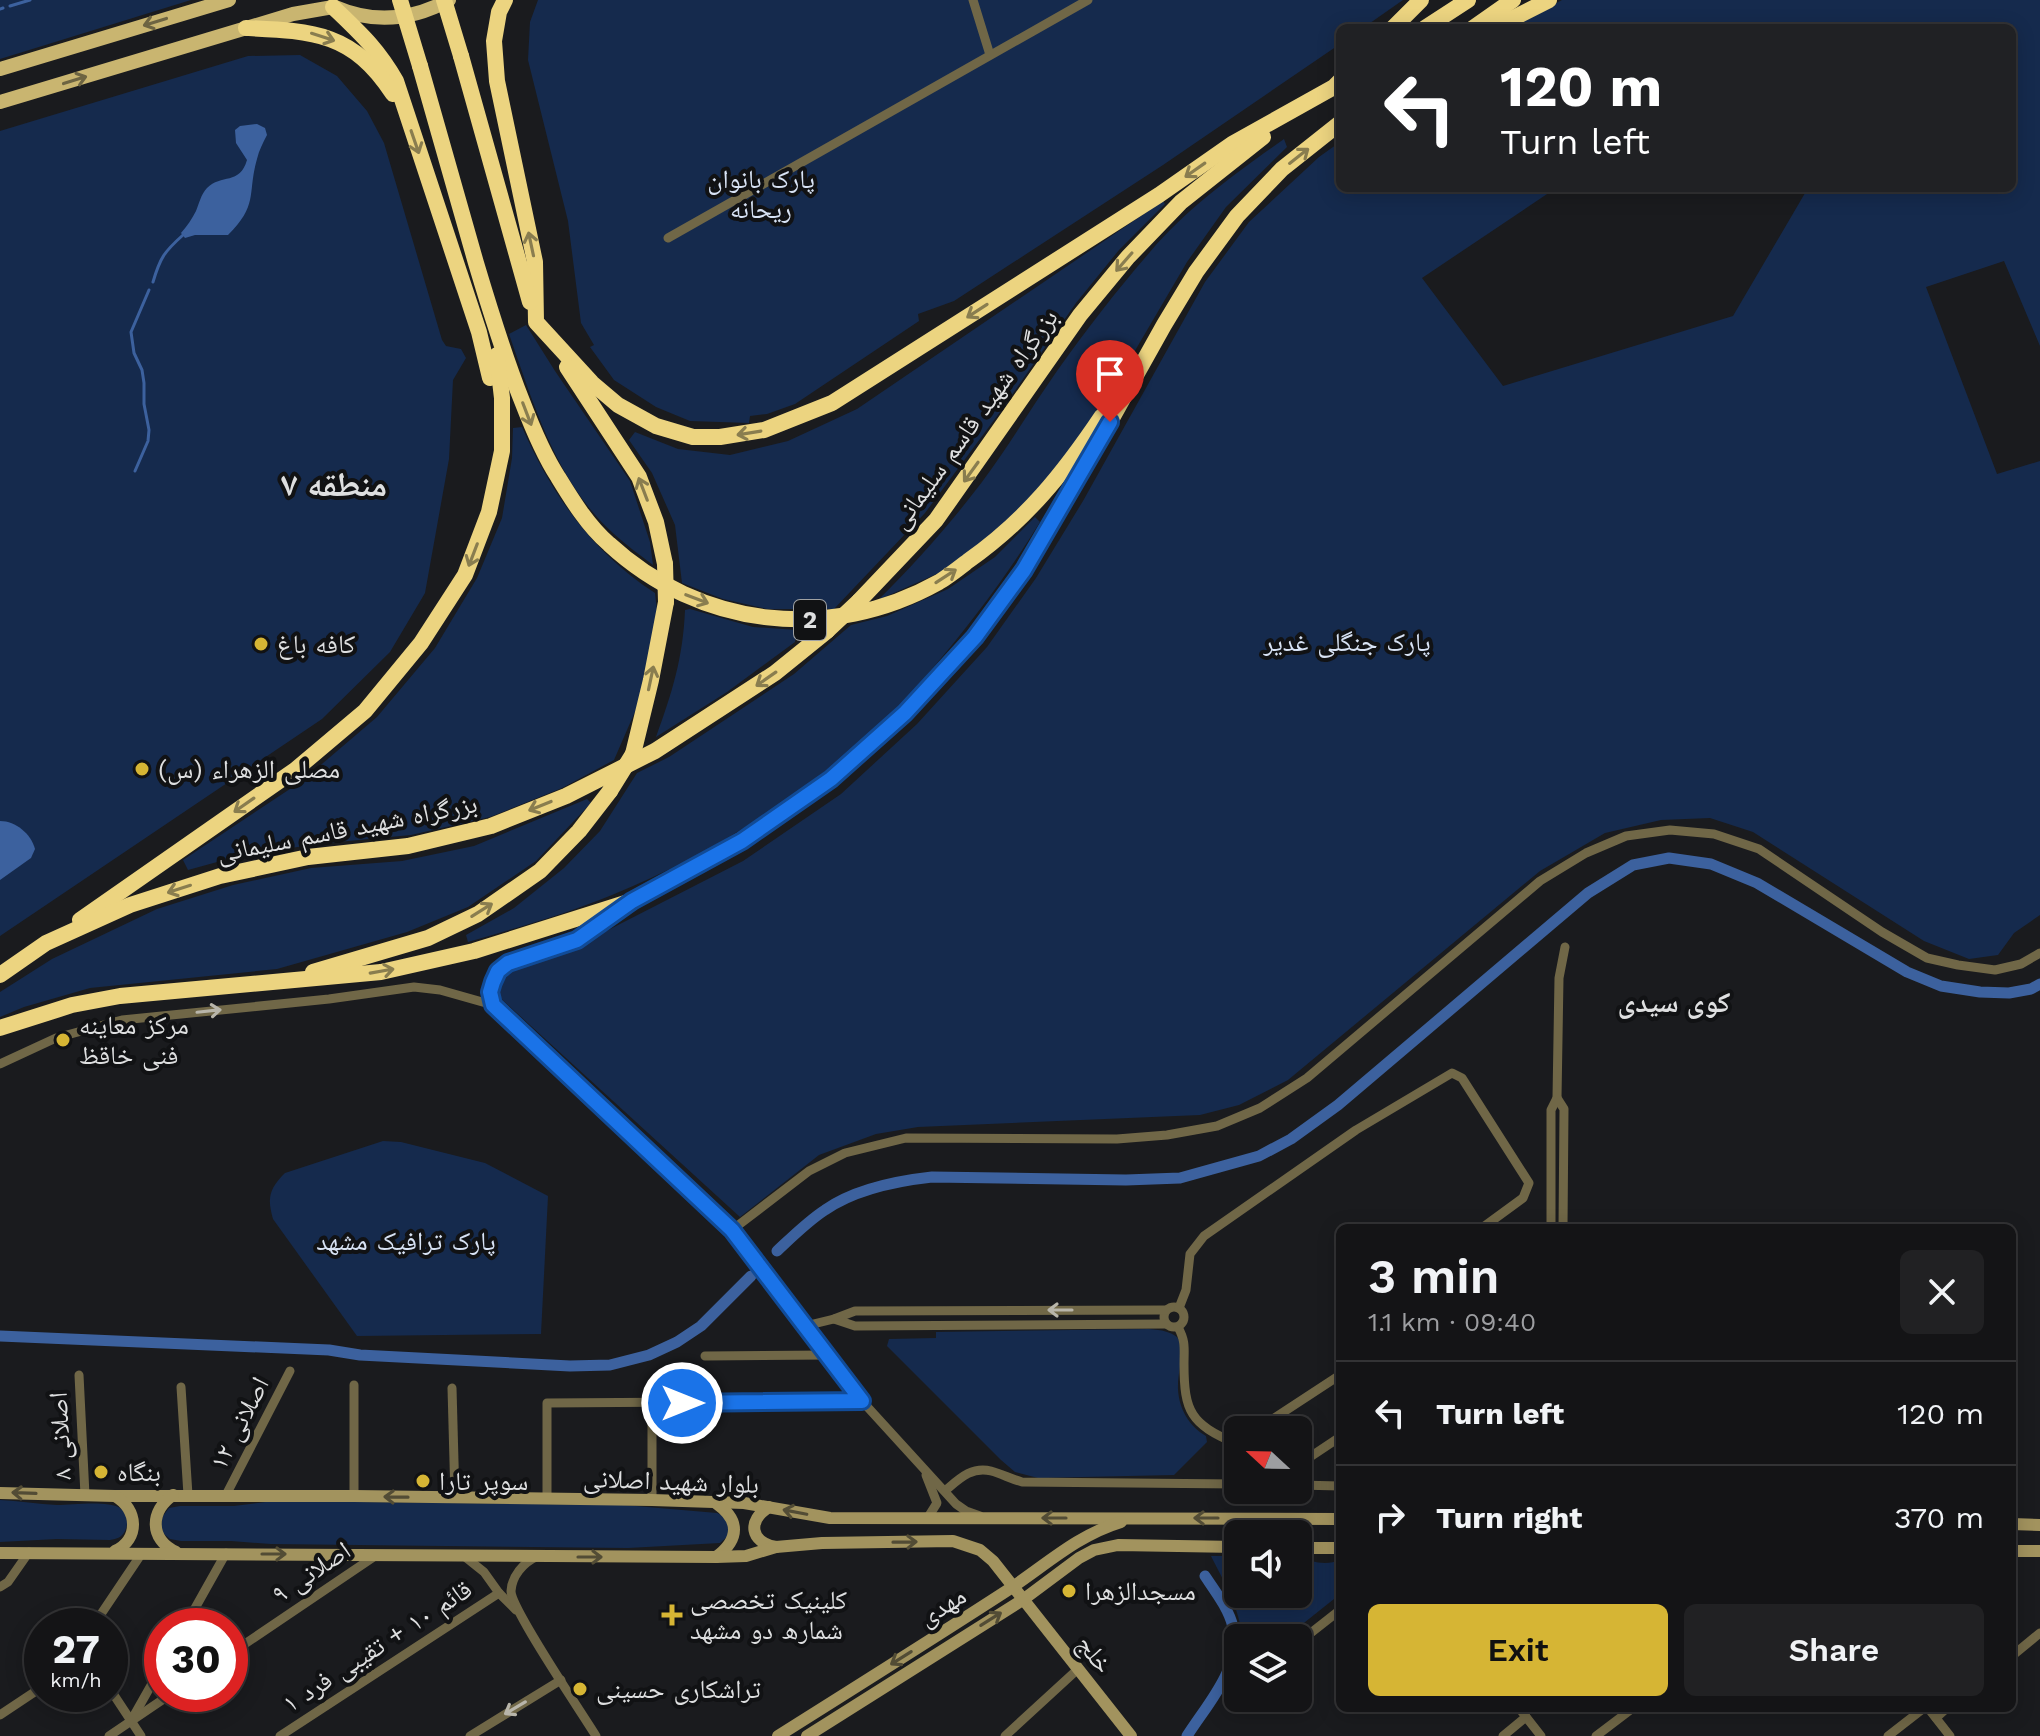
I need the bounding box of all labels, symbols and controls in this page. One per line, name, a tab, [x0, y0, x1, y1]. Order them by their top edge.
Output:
one-way arrow	[142, 16, 167, 31]
one-way arrow	[309, 30, 335, 45]
text: 120 m	[1500, 54, 1662, 120]
icon: left	[1368, 56, 1472, 160]
one-way arrow	[61, 72, 87, 87]
text: Turn left	[1500, 121, 1650, 163]
one-way arrow	[409, 129, 424, 154]
one-way arrow	[1288, 147, 1309, 164]
one-way arrow	[1184, 162, 1206, 178]
park label: پارک بانوان ریحانه	[707, 164, 815, 224]
one-way arrow	[523, 232, 538, 258]
one-way arrow	[1115, 251, 1133, 272]
street label: بزرگراه شهید قاسم سلیمانی	[884, 303, 1066, 536]
one-way arrow	[966, 303, 988, 320]
pin	[1076, 340, 1144, 422]
icon: arrive	[1088, 352, 1132, 396]
one-way arrow	[521, 401, 535, 426]
one-way arrow	[736, 426, 762, 441]
one-way arrow	[962, 460, 979, 482]
district label: منطقه ۷	[281, 464, 387, 504]
one-way arrow	[635, 477, 650, 502]
one-way arrow	[465, 542, 479, 567]
one-way arrow	[934, 568, 957, 584]
one-way arrow	[684, 593, 709, 608]
road number: 2	[794, 600, 826, 640]
park label: پارک جنگلی غدیر	[1262, 627, 1431, 658]
place label: کافه باغ	[277, 629, 356, 660]
marker: کافه باغ	[252, 635, 270, 653]
one-way arrow	[644, 666, 659, 691]
one-way arrow	[755, 671, 777, 687]
place label: مصلی الزهراء (س)	[158, 754, 340, 785]
marker: مصلی الزهراء (س)	[133, 760, 151, 778]
street label: بزرگراه شهید قاسم سلیمانی	[214, 788, 480, 870]
one-way arrow	[233, 797, 255, 813]
one-way arrow	[528, 800, 553, 815]
one-way arrow	[166, 882, 192, 897]
one-way arrow	[470, 902, 493, 918]
one-way arrow	[369, 963, 395, 978]
district label: کوی سیدی	[1618, 986, 1730, 1019]
one-way arrow	[195, 1004, 222, 1019]
place label: مرکز معاینه فنی خاقظ	[79, 1010, 189, 1071]
marker: مرکز معاینه فنی خاقظ	[54, 1031, 72, 1049]
park label: پارک ترافیک مشهد	[316, 1226, 496, 1257]
text: 3 min	[1368, 1248, 1500, 1305]
button: close	[1900, 1250, 1984, 1334]
one-way arrow	[1047, 1302, 1074, 1318]
text: 1.1 km · 09:40	[1368, 1307, 1536, 1337]
position arrow	[640, 1361, 724, 1445]
street label: اصلانی ۱۲	[203, 1372, 276, 1475]
street label: اصلانی ۸	[43, 1391, 78, 1481]
icon: left	[1368, 1391, 1412, 1435]
text: Turn left	[1436, 1396, 1564, 1431]
text: 120 m	[1897, 1396, 1984, 1431]
north arrow	[1224, 1416, 1312, 1504]
map controls	[1224, 1416, 1312, 1712]
place label: بنگاه	[117, 1457, 161, 1487]
marker: بنگاه	[92, 1463, 110, 1481]
street label: بلوار شهید اصلانی	[583, 1463, 759, 1500]
place label: سوپر تارا	[439, 1466, 528, 1497]
marker: سوپر تارا	[414, 1472, 432, 1490]
one-way arrow	[11, 1486, 38, 1501]
one-way arrow	[383, 1489, 410, 1504]
icon: right	[1368, 1495, 1412, 1539]
text: Turn right	[1436, 1500, 1582, 1535]
text: 370 m	[1894, 1500, 1984, 1535]
one-way arrow	[783, 1503, 808, 1518]
one-way arrow	[1041, 1510, 1068, 1526]
one-way arrow	[1193, 1510, 1220, 1526]
button: sound	[1224, 1520, 1312, 1608]
one-way arrow	[891, 1534, 918, 1550]
street label: اصلانی ۹	[266, 1535, 356, 1610]
one-way arrow	[260, 1546, 287, 1562]
one-way arrow	[576, 1549, 603, 1565]
street label: قائم ۱۰ + تقیبی فرد ۱	[277, 1574, 478, 1720]
place label: مسجدالزهرا	[1085, 1576, 1196, 1606]
street label: مهدی	[913, 1580, 972, 1633]
marker: مسجدالزهرا	[1060, 1582, 1078, 1600]
place label: کلینیک تخصصی شمار‌ه دو مشهد	[690, 1585, 847, 1645]
marker: کلینیک تخصصی شمار‌ه دو مشهد	[661, 1604, 683, 1626]
button: Exit	[1368, 1604, 1668, 1696]
button: Share	[1684, 1604, 1984, 1696]
speed limit sign: 30	[144, 1608, 248, 1712]
one-way arrow	[980, 1611, 1002, 1628]
button: layers	[1224, 1624, 1312, 1712]
text: 27	[52, 1626, 100, 1673]
street label: خلج	[1069, 1629, 1119, 1680]
one-way arrow	[891, 1649, 913, 1666]
text: km/h	[50, 1668, 102, 1692]
place label: تراشکاری حسینی	[596, 1674, 761, 1705]
marker: تراشکاری حسینی	[571, 1680, 589, 1698]
one-way arrow	[505, 1700, 527, 1716]

